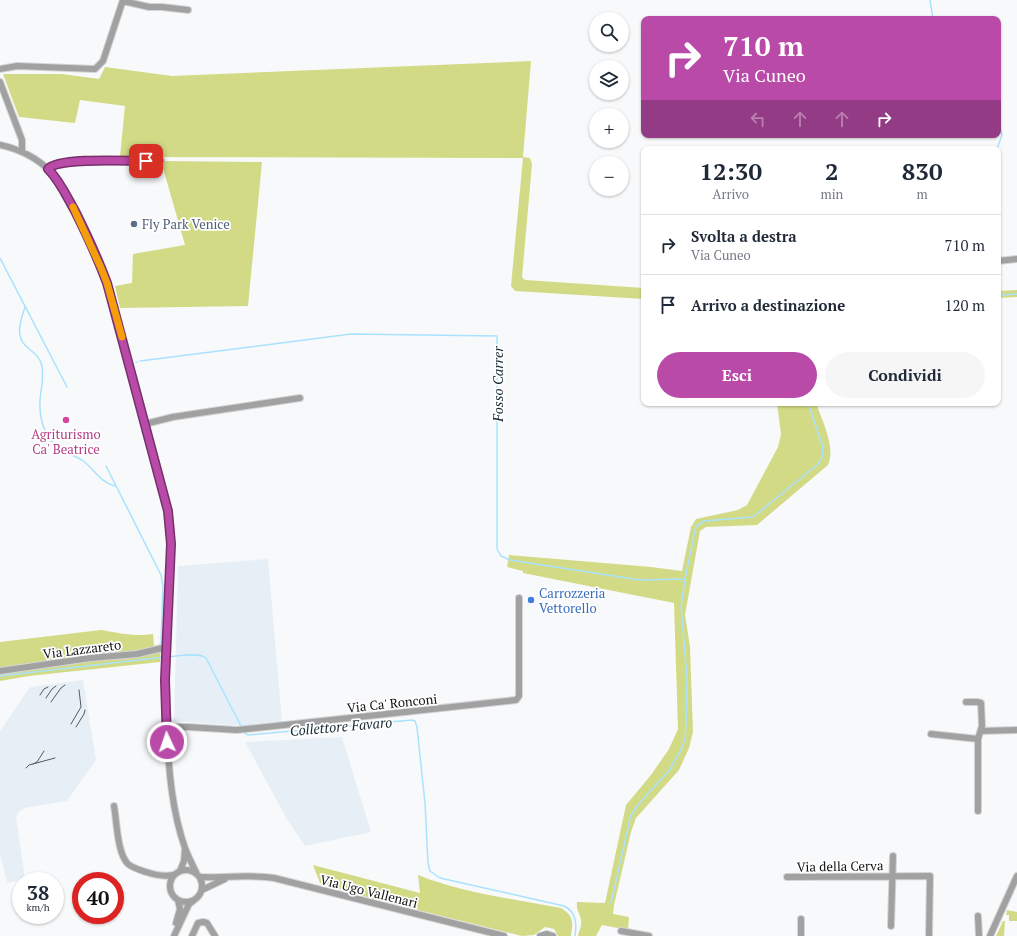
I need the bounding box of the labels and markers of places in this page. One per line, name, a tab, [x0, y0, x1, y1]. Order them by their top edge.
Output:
pin	[129, 144, 163, 178]
place label: Fly Park Venice	[142, 215, 230, 233]
marker: Fly Park Venice	[129, 219, 139, 229]
marker: Agriturismo Ca' Beatrice	[61, 415, 71, 425]
place label: Agriturismo Ca' Beatrice	[31, 425, 101, 458]
place label: Carrozzeria Vettorello	[539, 584, 606, 617]
marker: Carrozzeria Vettorello	[526, 595, 536, 605]

